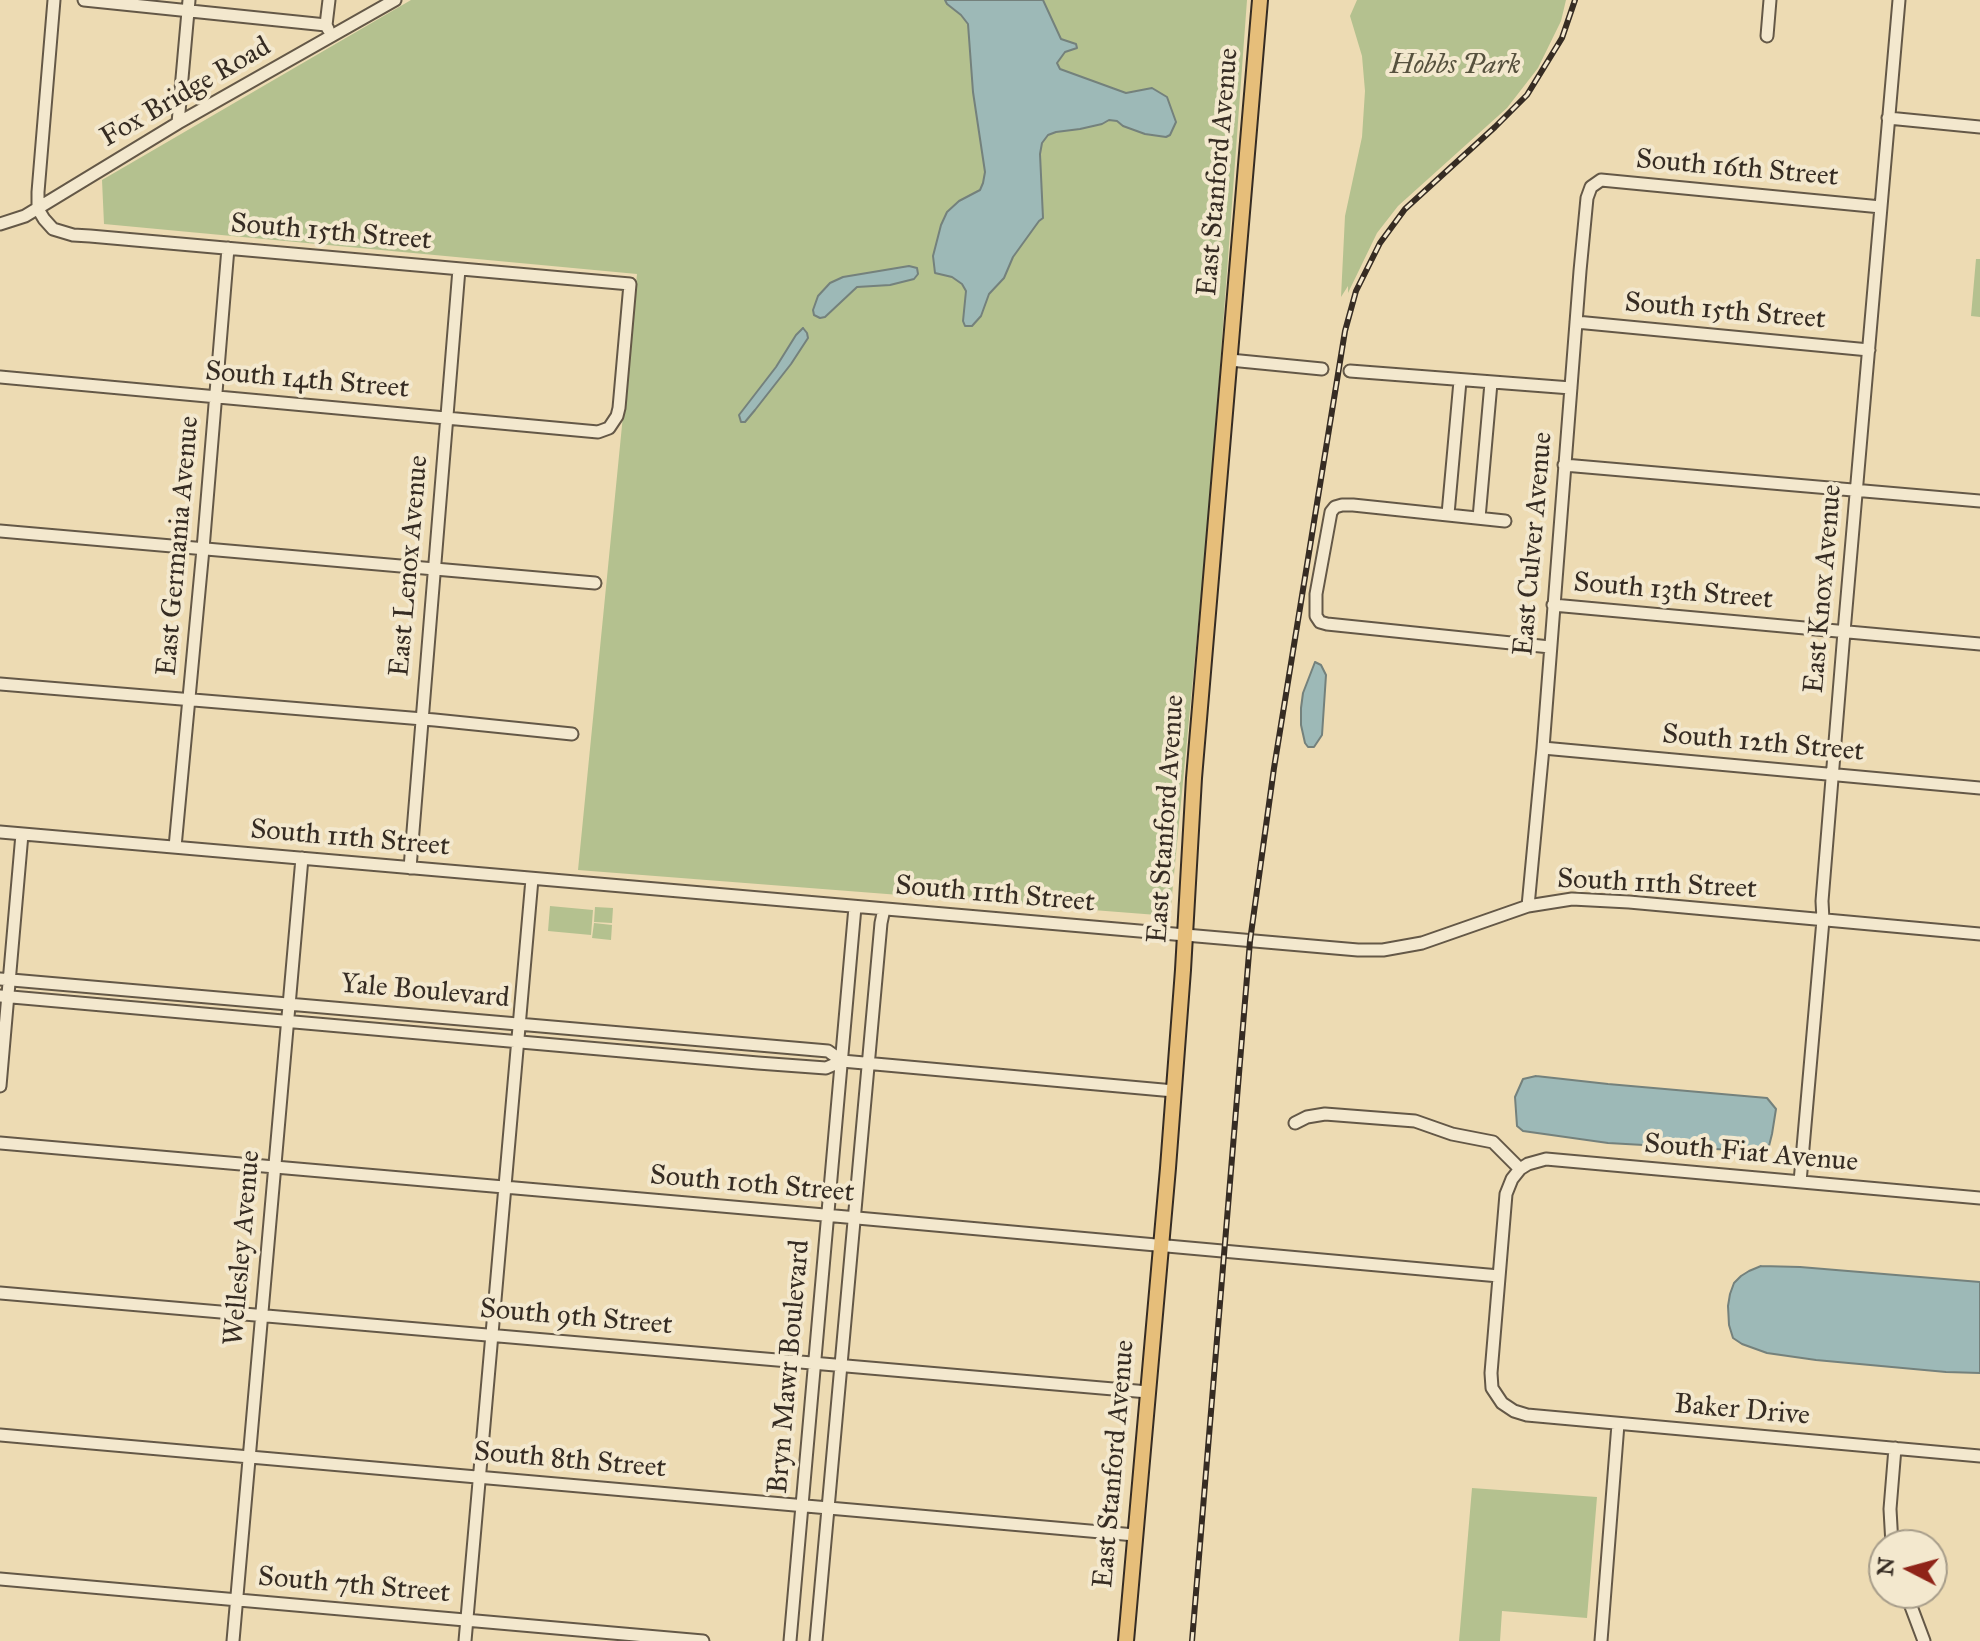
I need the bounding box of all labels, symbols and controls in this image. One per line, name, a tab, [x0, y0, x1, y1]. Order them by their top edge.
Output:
street label: Fox Bridge Road	[95, 31, 277, 155]
street label: East Stanford Avenue	[1191, 47, 1247, 297]
park label: Hobbs Park	[1389, 49, 1521, 83]
street label: South 16th Street	[1634, 143, 1840, 195]
street label: South 15th Street	[229, 207, 433, 259]
street label: South 15th Street	[1623, 286, 1827, 338]
street label: South 14th Street	[204, 355, 410, 407]
street label: East Germania Avenue	[151, 415, 207, 677]
street label: East Culver Avenue	[1507, 431, 1561, 657]
street label: East Lenox Avenue	[384, 454, 436, 678]
street label: East Knox Avenue	[1798, 483, 1850, 695]
street label: South 13th Street	[1572, 567, 1774, 617]
street label: East Stanford Avenue	[1142, 694, 1192, 944]
street label: South 12th Street	[1661, 718, 1865, 770]
street label: South 11th Street	[249, 814, 451, 864]
street label: South 11th Street	[1556, 863, 1758, 907]
street label: South 11th Street	[894, 870, 1096, 920]
street label: Yale Boulevard	[339, 968, 511, 1016]
street label: South Fiat Avenue	[1643, 1128, 1859, 1180]
street label: Wellesley Avenue	[218, 1149, 268, 1347]
street label: South 10th Street	[648, 1159, 856, 1211]
street label: Bryn Mawr Boulevard	[762, 1239, 818, 1495]
street label: South 9th Street	[478, 1293, 674, 1343]
street label: East Stanford Avenue	[1087, 1339, 1143, 1589]
street label: Baker Drive	[1673, 1388, 1811, 1434]
street label: South 8th Street	[473, 1436, 667, 1486]
north arrow	[1868, 1529, 1948, 1609]
text: N	[1871, 1556, 1900, 1577]
street label: South 7th Street	[256, 1561, 452, 1611]

